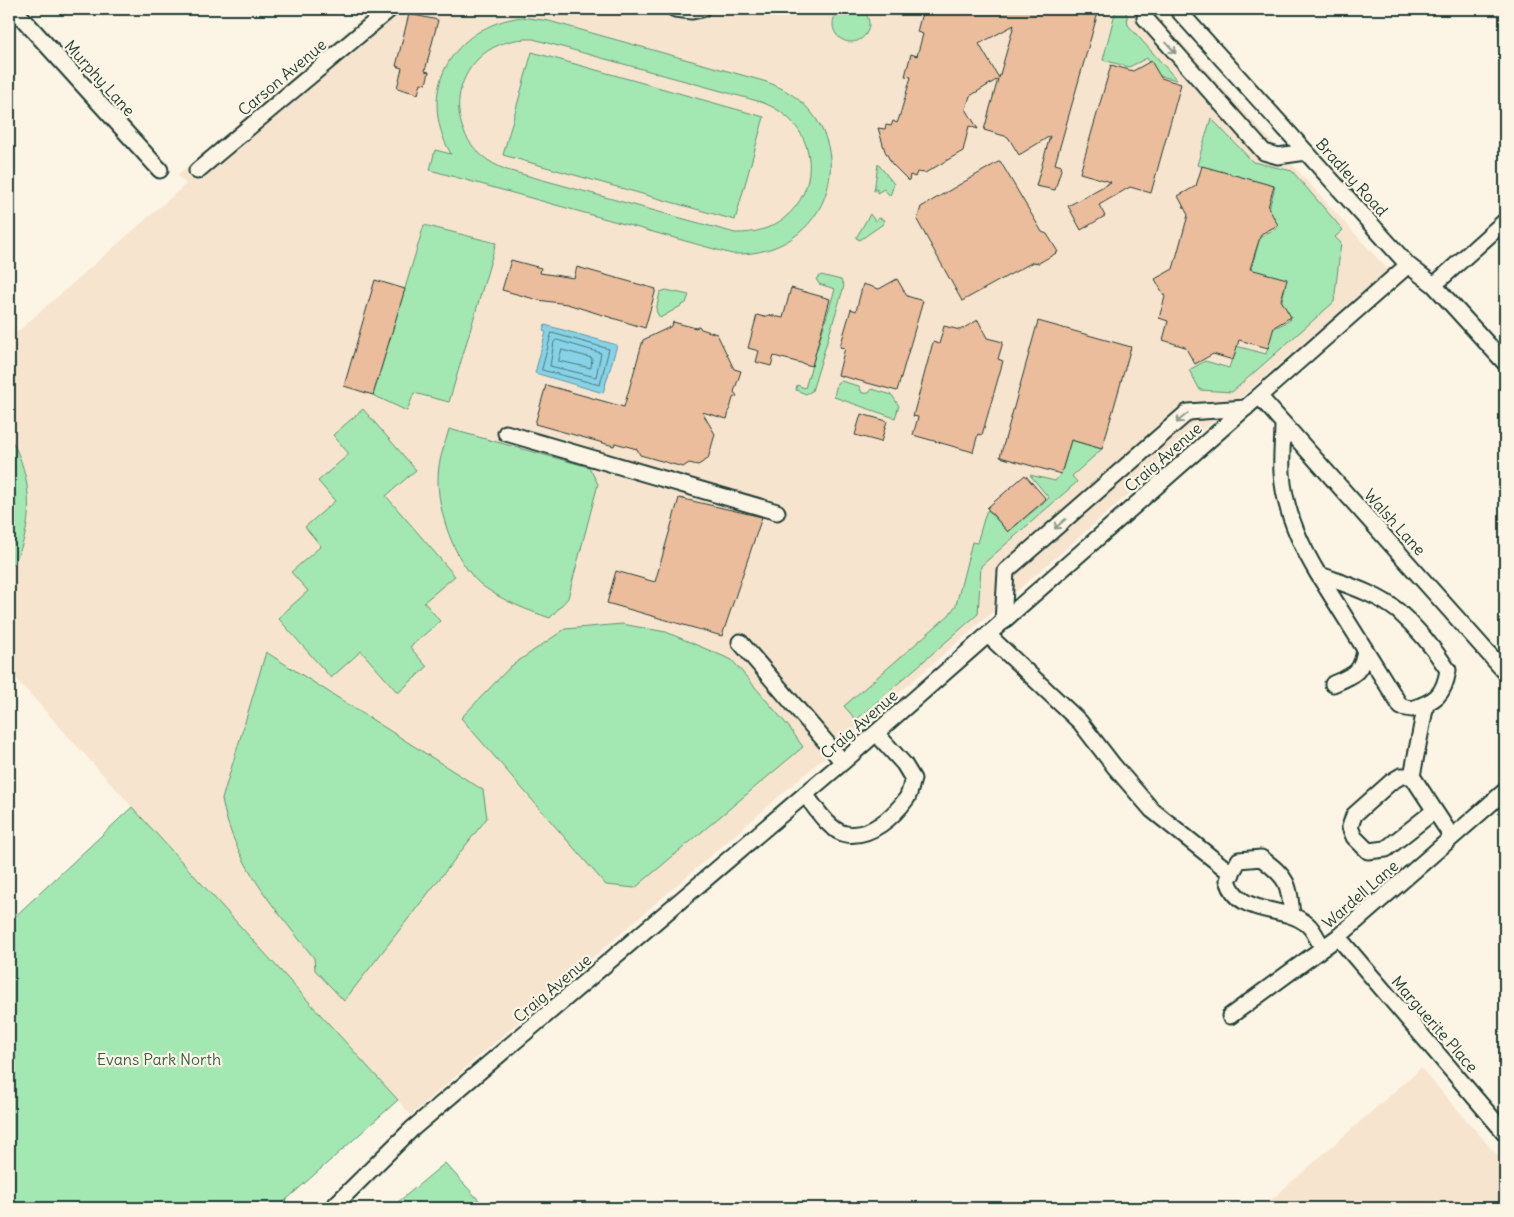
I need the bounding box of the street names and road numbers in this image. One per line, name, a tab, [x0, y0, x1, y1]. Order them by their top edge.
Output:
street label: Carson Avenue	[234, 34, 330, 120]
street label: Murphy Lane	[61, 36, 139, 120]
street label: Bradley Road	[1312, 134, 1392, 220]
street label: Craig Avenue	[1120, 418, 1206, 496]
street label: Walsh Lane	[1360, 485, 1430, 559]
street label: Craig Avenue	[816, 685, 902, 763]
street label: Wardell Lane	[1318, 856, 1402, 932]
street label: Craig Avenue	[509, 950, 595, 1026]
street label: Marguerite Place	[1388, 972, 1482, 1076]

